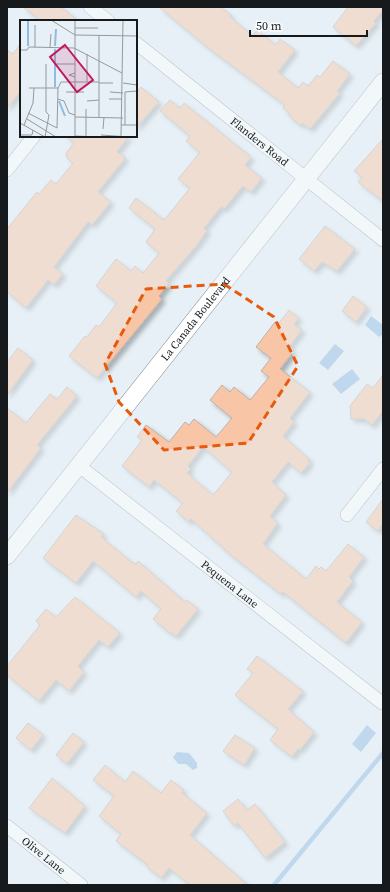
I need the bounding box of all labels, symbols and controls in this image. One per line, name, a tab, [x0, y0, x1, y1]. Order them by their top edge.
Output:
scale bar	[250, 12, 367, 38]
text: 50 m	[256, 18, 282, 34]
inset map	[20, 20, 137, 137]
street label: Flanders Road	[227, 114, 292, 170]
street label: La Canada Boulevard	[158, 273, 234, 364]
street label: Pequena Lane	[198, 557, 262, 612]
street label: Olive Lane	[18, 834, 69, 878]

